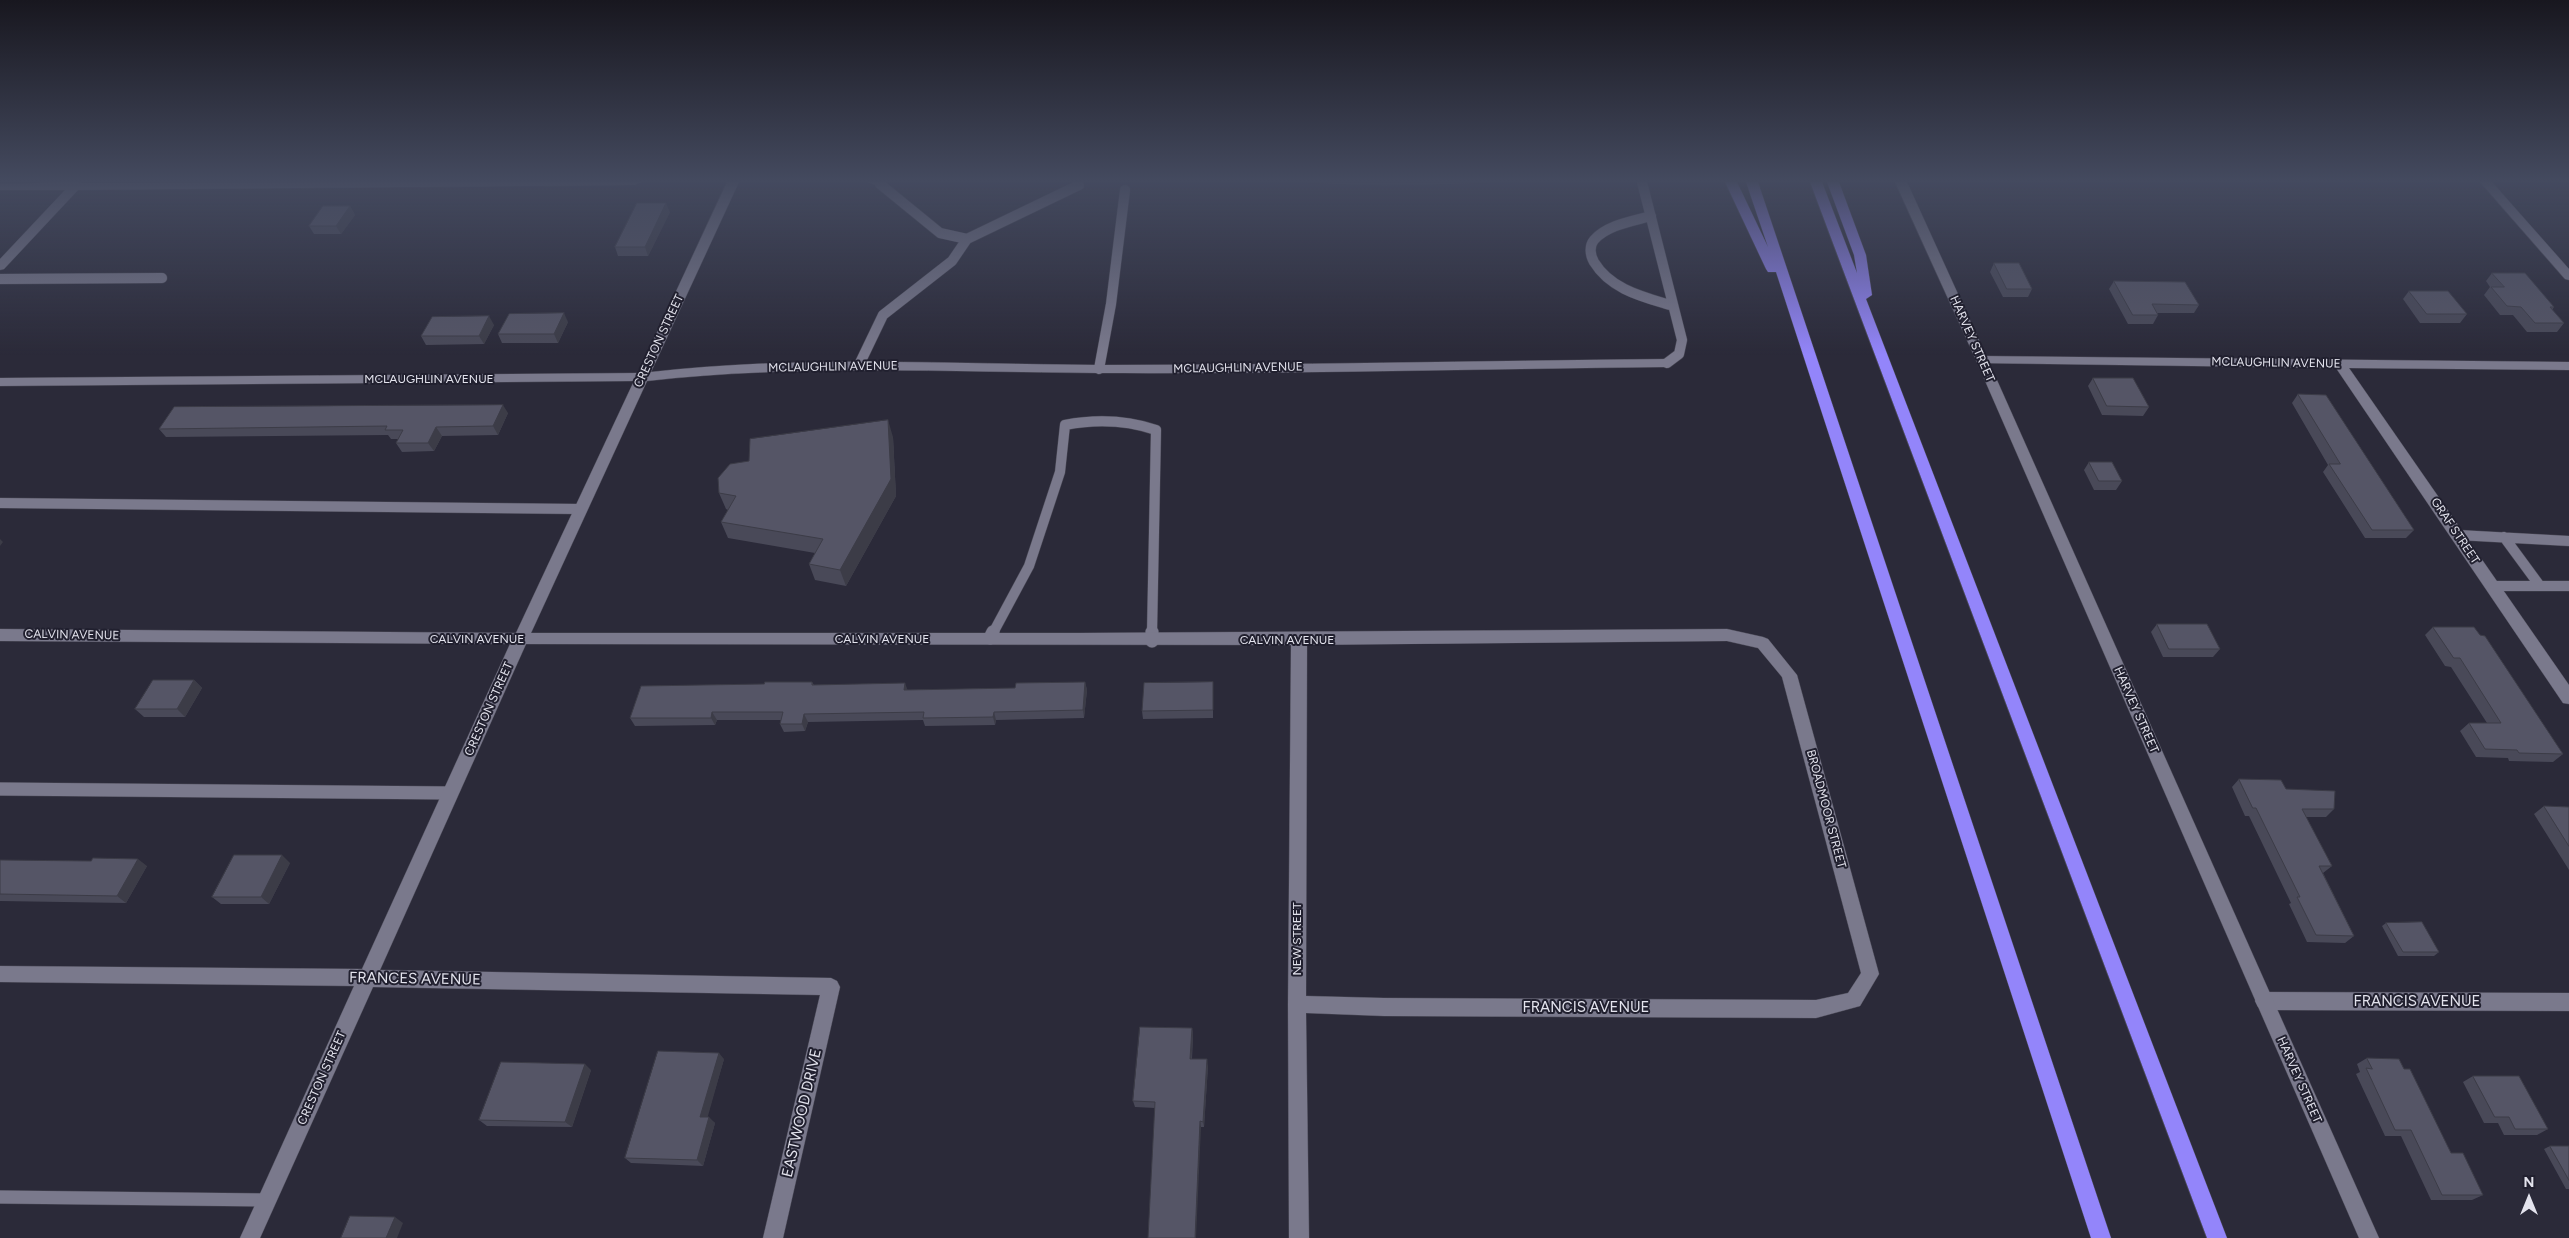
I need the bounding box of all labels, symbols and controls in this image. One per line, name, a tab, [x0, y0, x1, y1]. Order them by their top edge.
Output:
street label: CRESTON STREET	[631, 292, 687, 390]
street label: HARVEY STREET	[1947, 294, 1997, 384]
street label: MCLAUGHLIN AVENUE	[2211, 355, 2341, 371]
street label: MCLAUGHLIN AVENUE	[768, 359, 898, 375]
street label: MCLAUGHLIN AVENUE	[1173, 360, 1303, 376]
street label: MCLAUGHLIN AVENUE	[364, 372, 494, 386]
street label: GRAF STREET	[2428, 495, 2482, 567]
street label: CALVIN AVENUE	[25, 627, 119, 643]
street label: CALVIN AVENUE	[430, 632, 524, 646]
street label: CALVIN AVENUE	[835, 632, 929, 646]
street label: CALVIN AVENUE	[1240, 633, 1334, 647]
street label: CRESTON STREET	[462, 660, 516, 758]
street label: HARVEY STREET	[2111, 665, 2161, 755]
street label: BROADMOOR STREET	[1803, 748, 1849, 870]
street label: NEW STREET	[1290, 902, 1304, 976]
street label: FRANCES AVENUE	[349, 969, 481, 989]
street label: FRANCIS AVENUE	[2354, 993, 2480, 1011]
street label: FRANCIS AVENUE	[1523, 999, 1649, 1017]
street label: CRESTON STREET	[295, 1029, 349, 1127]
street label: HARVEY STREET	[2274, 1035, 2324, 1125]
street label: EASTWOOD DRIVE	[778, 1047, 826, 1179]
north arrow	[2504, 1173, 2554, 1223]
text: N	[2524, 1174, 2534, 1191]

